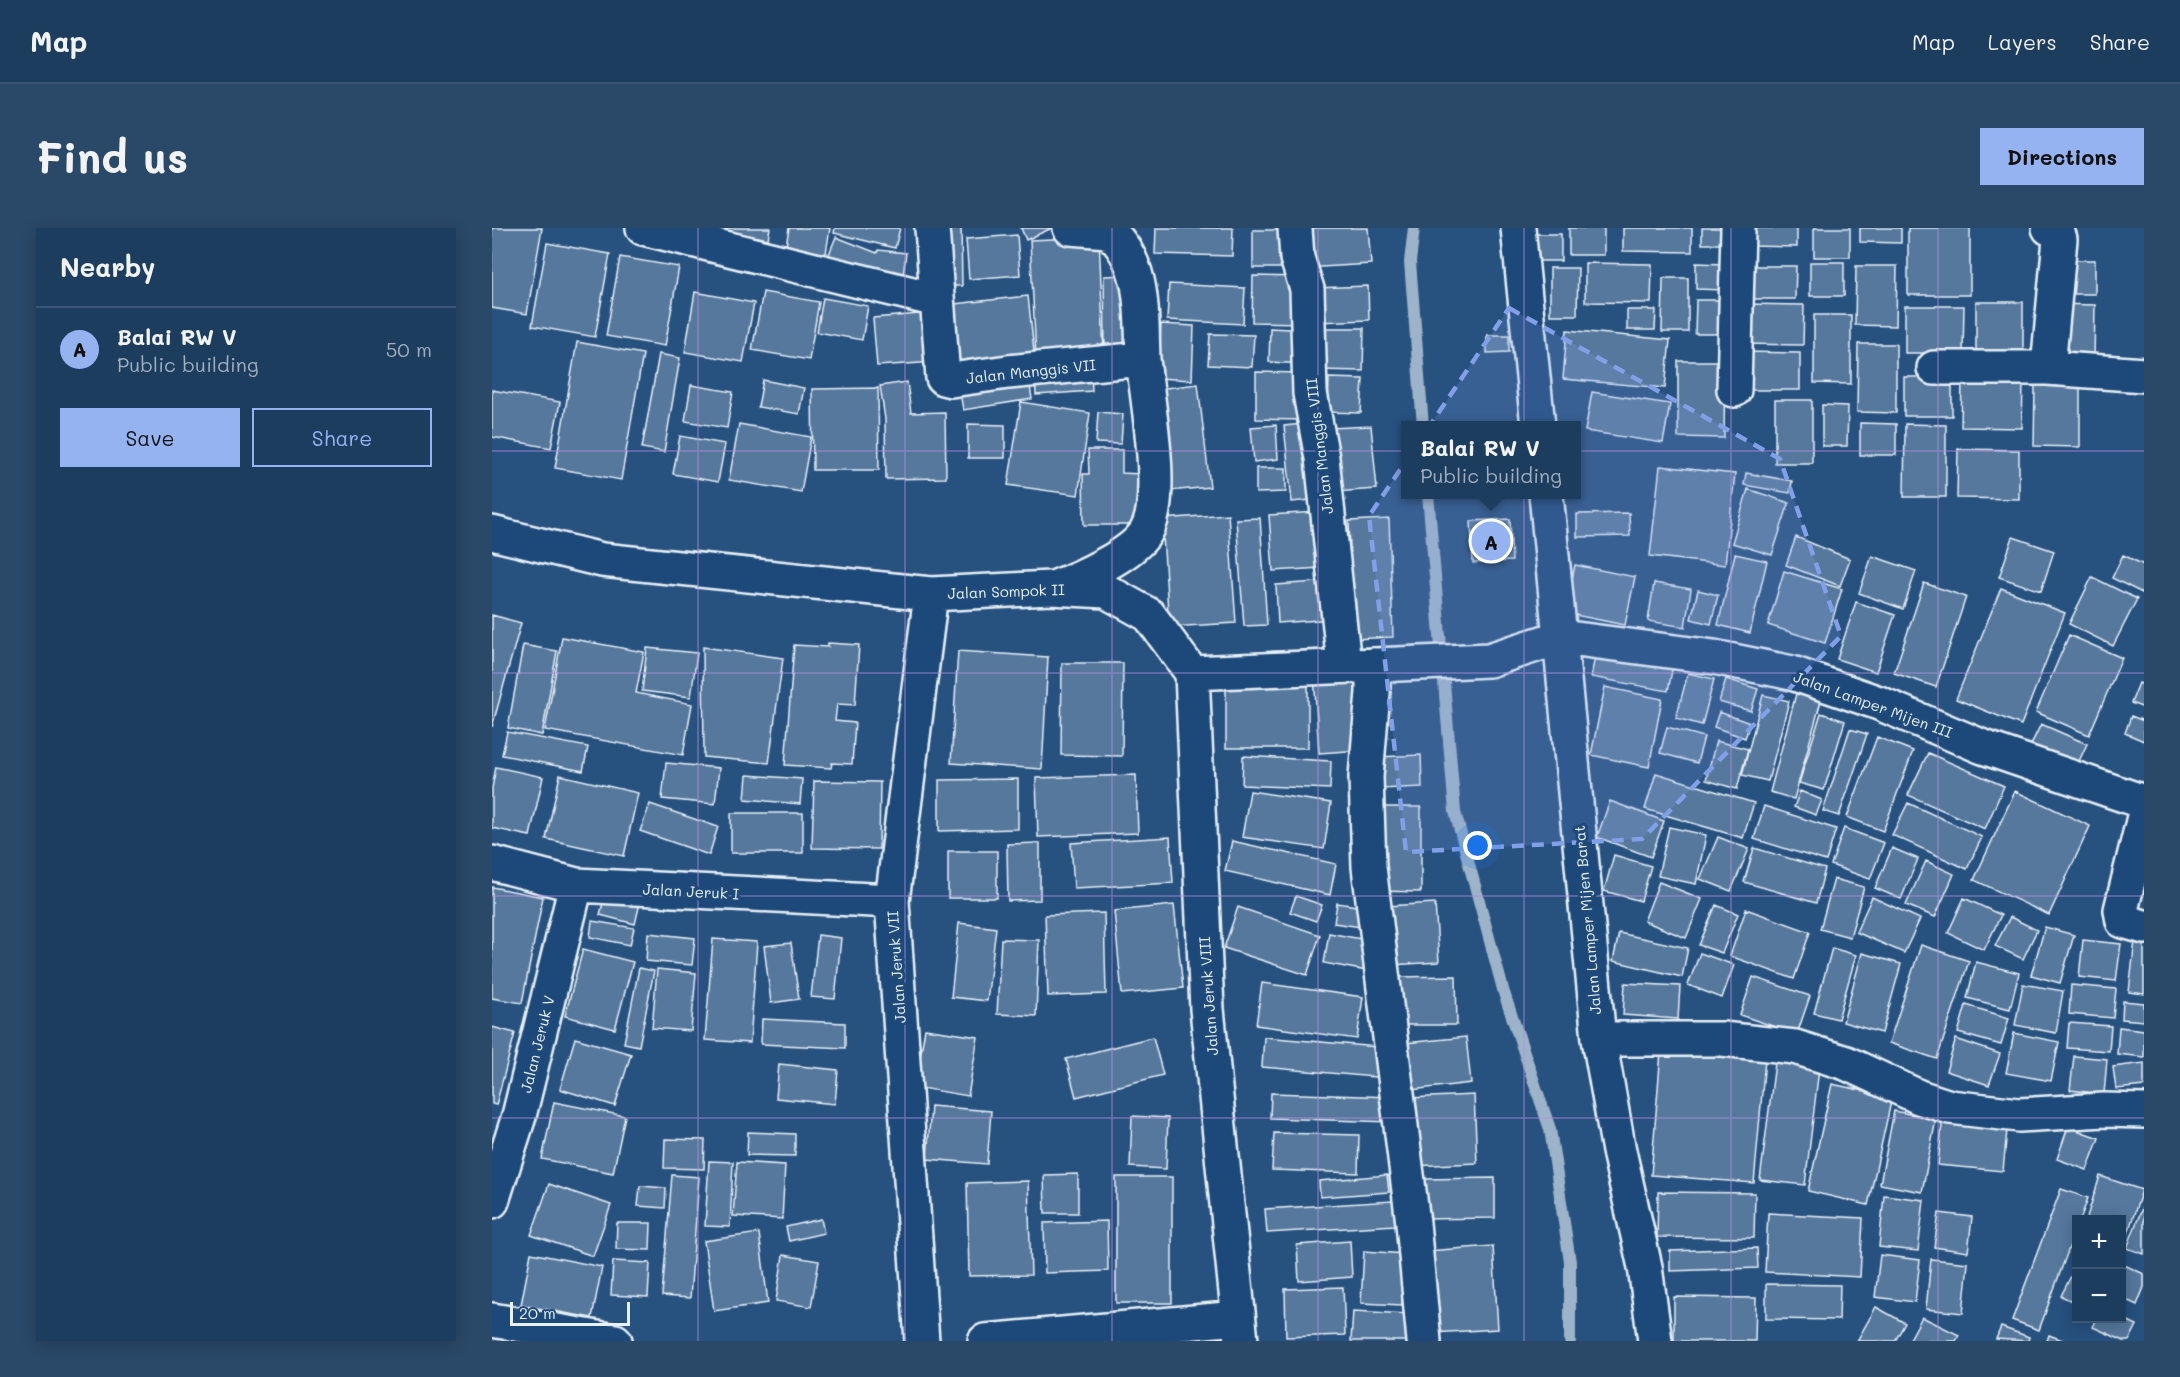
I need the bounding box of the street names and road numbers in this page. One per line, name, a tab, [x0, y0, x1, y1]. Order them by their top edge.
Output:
street label: Jalan Manggis VII	[965, 354, 1097, 388]
street label: Jalan Manggis VIII	[1301, 376, 1337, 515]
street label: Jalan Sompok II	[947, 579, 1065, 603]
street label: Jalan Lamper Mijen III	[1791, 666, 1956, 742]
street label: Jalan Lamper Mijen Barat	[1569, 824, 1605, 1016]
street label: Jalan Jeruk I	[642, 878, 740, 904]
street label: Jalan Jeruk VII	[882, 910, 910, 1024]
street label: Jalan Jeruk VIII	[1194, 935, 1222, 1056]
street label: Jalan Jeruk V	[515, 993, 559, 1095]

